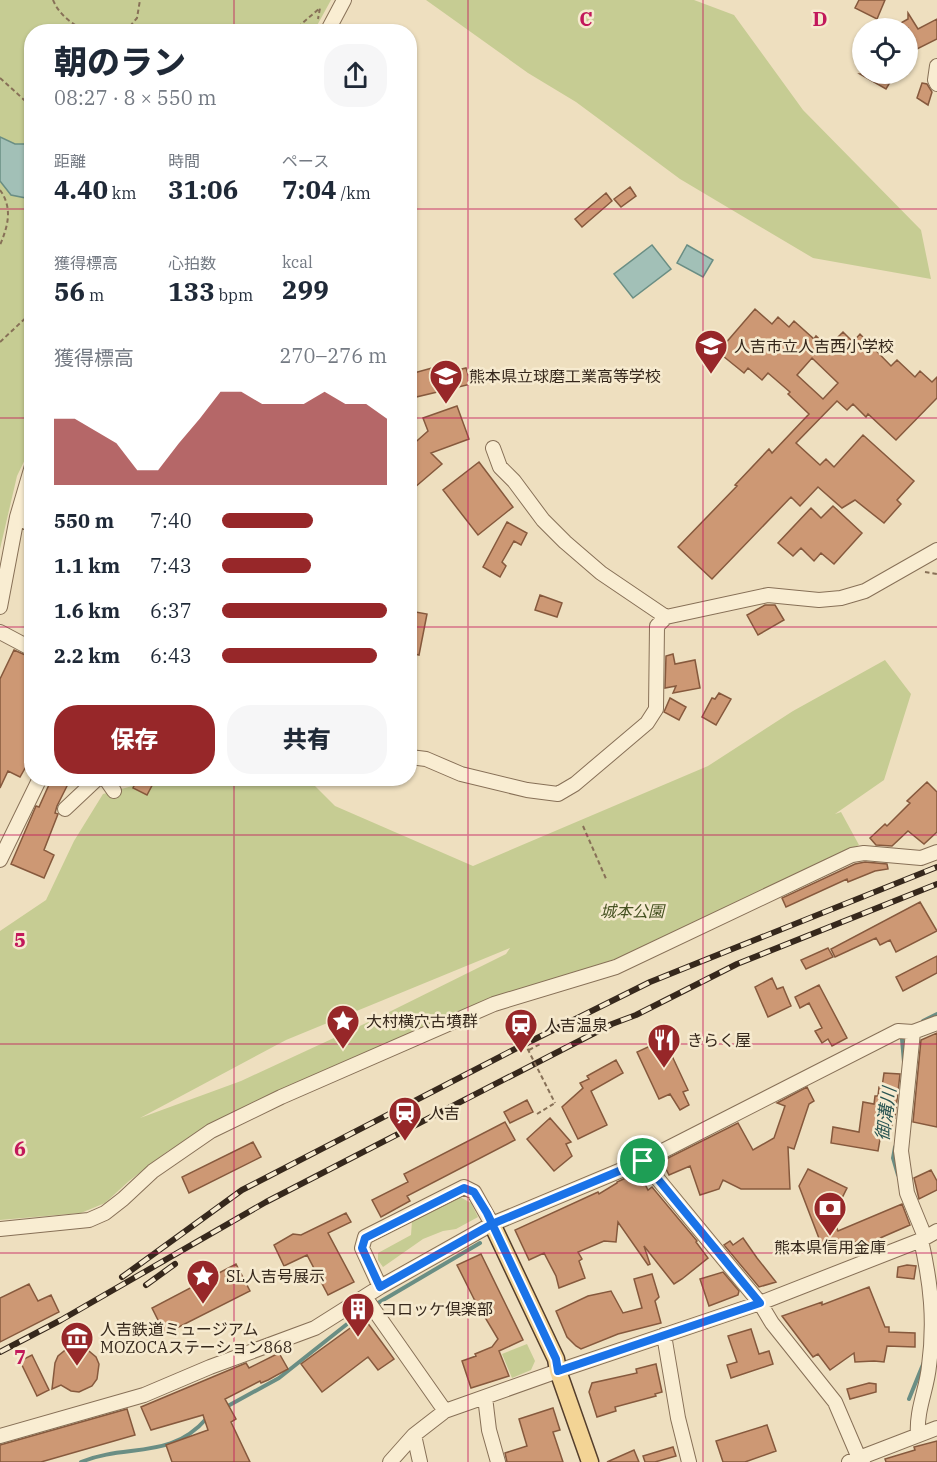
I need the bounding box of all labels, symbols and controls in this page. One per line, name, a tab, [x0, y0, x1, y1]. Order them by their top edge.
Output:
text: C	[579, 5, 593, 32]
text: D	[812, 5, 828, 32]
map controls	[852, 18, 918, 84]
button: locate	[852, 18, 918, 84]
text: 朝のラン	[54, 40, 186, 83]
button: share	[324, 44, 387, 107]
text: 08:27 · 8 × 550 m	[54, 84, 217, 111]
text: 距離	[54, 151, 86, 171]
text: 時間	[168, 151, 200, 171]
text: ペース	[282, 151, 329, 171]
text: 4.40	[54, 172, 108, 206]
text: 31:06	[168, 172, 238, 206]
text: 7:04	[282, 172, 337, 206]
text: km	[108, 183, 136, 203]
text: /km	[337, 183, 371, 203]
text: kcal	[282, 252, 313, 272]
text: 獲得標高	[54, 253, 118, 273]
text: 心拍数	[168, 253, 216, 273]
text: 299	[282, 272, 329, 306]
text: 56	[54, 274, 85, 308]
text: 133	[168, 274, 215, 308]
text: m	[85, 285, 104, 305]
text: bpm	[215, 285, 253, 305]
school or university icon: 人吉市立人吉西小学校	[693, 328, 729, 375]
place label: 人吉市立人吉西小学校	[734, 336, 894, 356]
text: 270–276 m	[280, 342, 387, 369]
text: 獲得標高	[54, 344, 134, 371]
school or university icon: 熊本県立球磨工業高等学校	[428, 358, 464, 405]
place label: 熊本県立球磨工業高等学校	[469, 366, 661, 386]
text: 550 m	[54, 507, 114, 534]
text: 7:40	[150, 507, 192, 534]
text: 1.1 km	[54, 552, 120, 579]
text: 7:43	[150, 552, 192, 579]
text: 1.6 km	[54, 597, 120, 624]
text: 6:37	[150, 597, 192, 624]
text: 2.2 km	[54, 642, 120, 669]
text: 6:43	[150, 642, 192, 669]
button: 保存	[54, 705, 215, 774]
button: 共有	[227, 705, 387, 774]
park label: 城本公園	[600, 901, 666, 921]
text: 5	[14, 926, 26, 953]
place icon: 大村横穴古墳群	[325, 1003, 361, 1050]
station icon: 人吉温泉	[503, 1007, 539, 1054]
place label: 大村横穴古墳群	[366, 1011, 478, 1031]
place label: 人吉温泉	[544, 1015, 608, 1035]
restaurant icon: きらく屋	[646, 1022, 682, 1069]
place label: きらく屋	[687, 1030, 751, 1050]
water label: 御溝川	[870, 1084, 901, 1142]
station icon: 人吉	[387, 1095, 423, 1142]
place label: 人吉	[428, 1103, 460, 1123]
text: 6	[14, 1135, 26, 1162]
pin	[617, 1135, 668, 1186]
icon: arrive	[626, 1144, 659, 1177]
bank icon: 熊本県信用金庫	[812, 1190, 848, 1237]
place label: 熊本県信用金庫	[774, 1237, 886, 1257]
place icon: SL人吉号展示	[185, 1258, 221, 1305]
place label: SL人吉号展示	[226, 1266, 325, 1286]
building icon: コロッケ倶楽部	[340, 1291, 376, 1338]
place label: コロッケ倶楽部	[381, 1299, 493, 1319]
place label: 人吉鉄道ミュージアム MOZOCAステーション868	[100, 1319, 292, 1357]
museum icon: 人吉鉄道ミュージアム MOZOCAステーション868	[59, 1320, 95, 1367]
text: 7	[14, 1343, 26, 1370]

